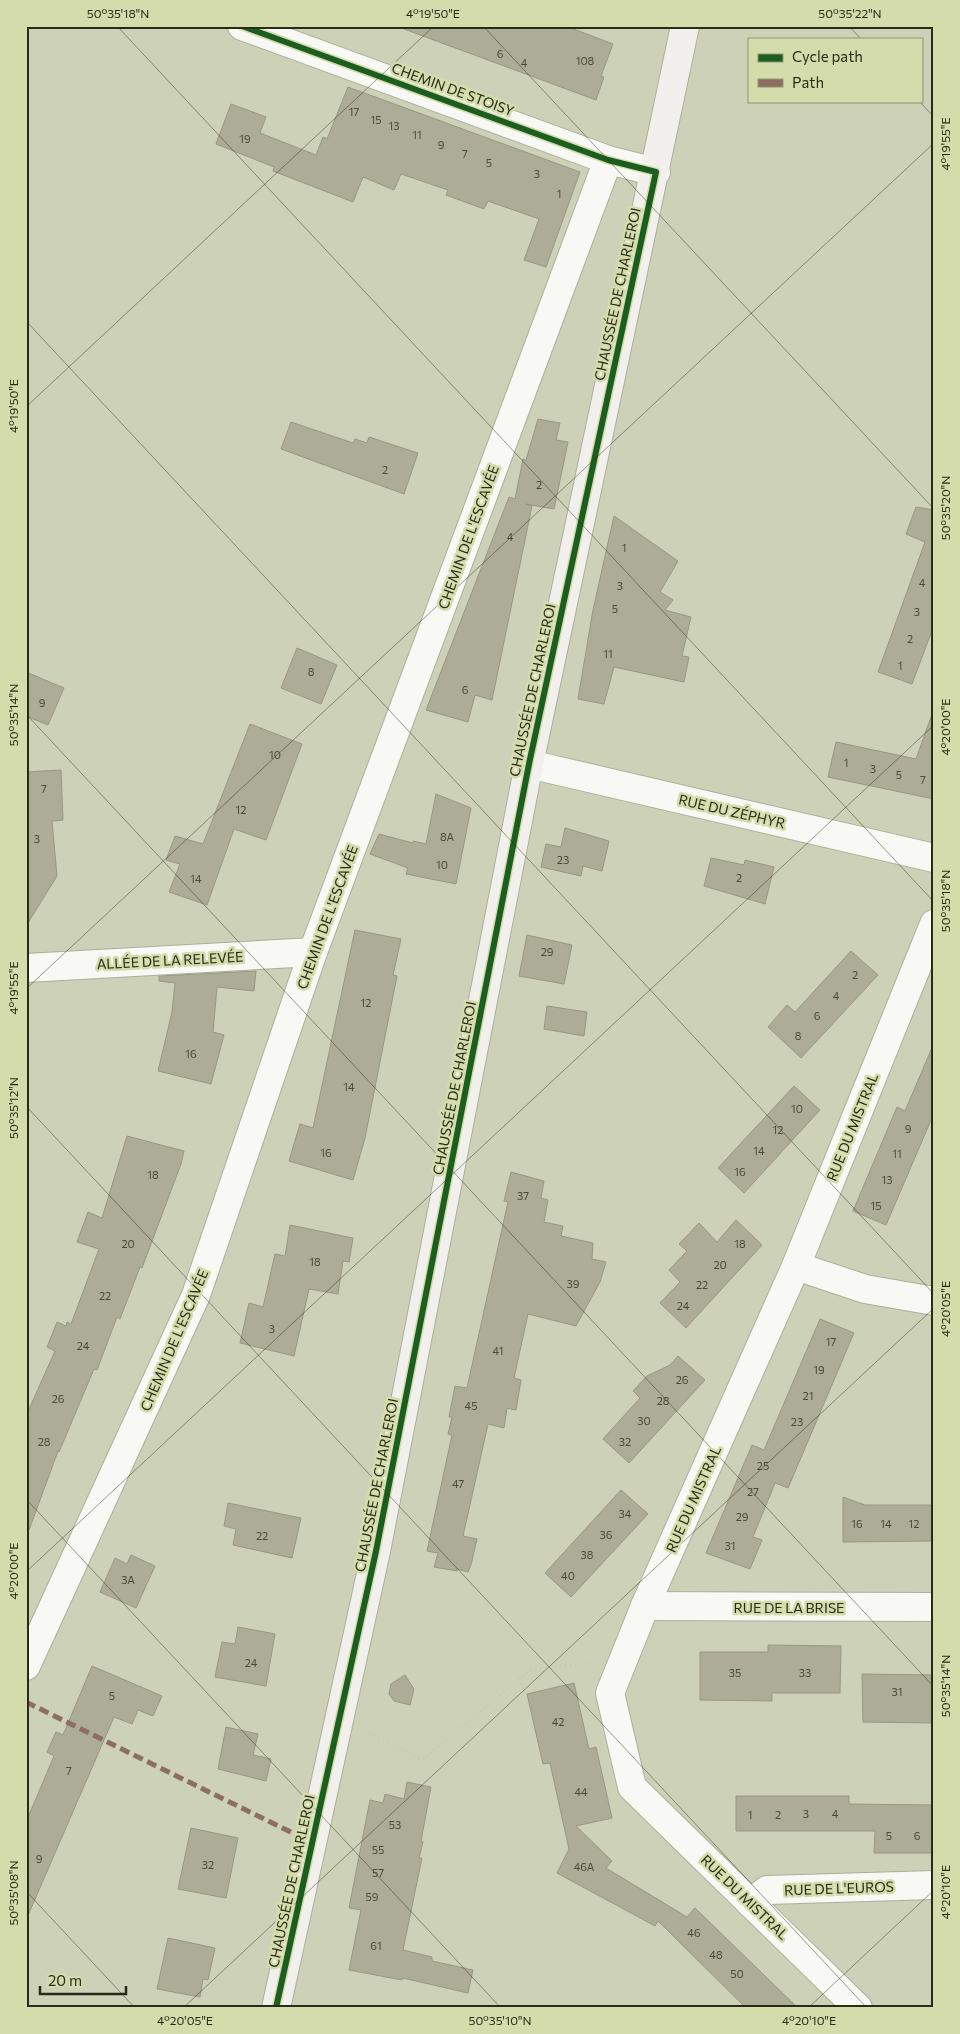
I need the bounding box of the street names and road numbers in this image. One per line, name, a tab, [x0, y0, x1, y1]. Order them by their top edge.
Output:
street label: CHEMIN DE STOISY	[389, 59, 517, 119]
street label: CHAUSSÉE DE CHARLEROI	[590, 206, 644, 382]
street label: CHEMIN DE L'ESCAVÉE	[434, 463, 502, 611]
street label: CHAUSSÉE DE CHARLEROI	[505, 602, 559, 778]
street label: RUE DU ZÉPHYR	[677, 790, 787, 832]
street label: CHEMIN DE L'ESCAVÉE	[293, 843, 361, 991]
street label: ALLÉE DE LA RELEVÉE	[96, 948, 244, 972]
street label: CHAUSSÉE DE CHARLEROI	[429, 1000, 479, 1176]
street label: RUE DU MISTRAL	[823, 1071, 881, 1183]
street label: CHEMIN DE L'ESCAVÉE	[136, 1267, 212, 1413]
street label: CHAUSSÉE DE CHARLEROI	[351, 1397, 401, 1573]
street label: RUE DU MISTRAL	[662, 1443, 724, 1555]
street label: RUE DE LA BRISE	[734, 1599, 844, 1616]
street label: CHAUSSÉE DE CHARLEROI	[264, 1793, 318, 1969]
street label: RUE DU MISTRAL	[698, 1851, 792, 1943]
street label: RUE DE L'EUROS	[784, 1878, 894, 1898]

